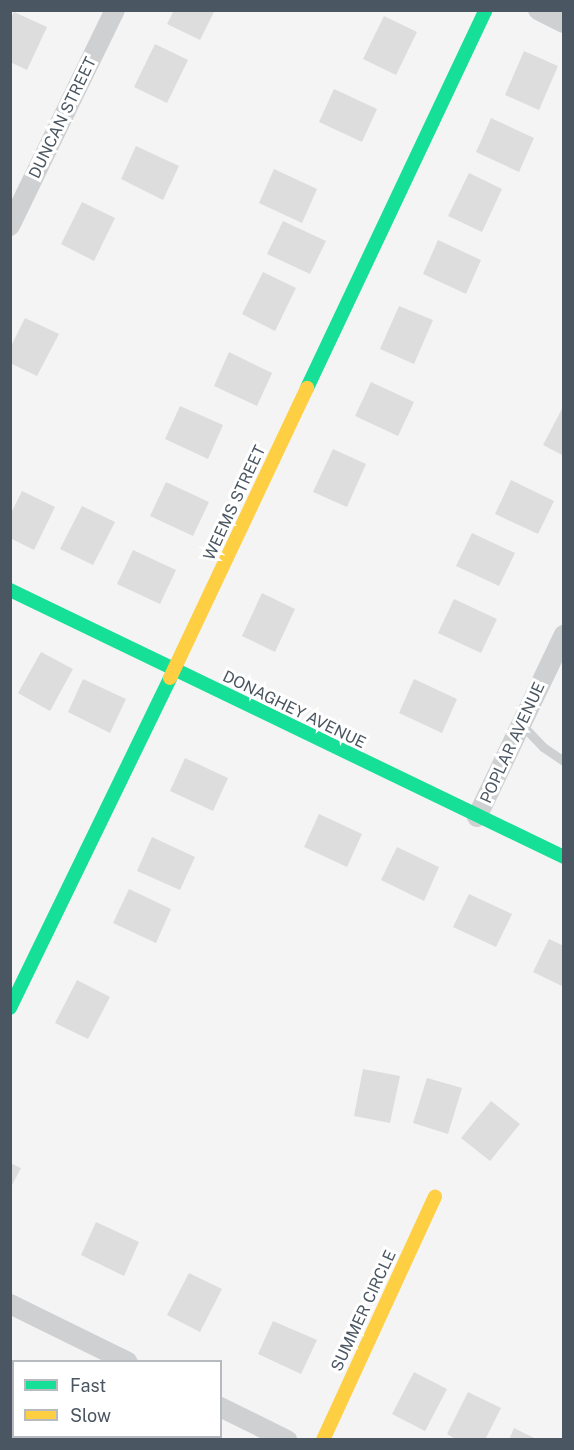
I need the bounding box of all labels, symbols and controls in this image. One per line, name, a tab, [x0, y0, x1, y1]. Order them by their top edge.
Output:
street label: DUNCAN STREET	[25, 54, 101, 182]
street label: WEEMS STREET	[200, 442, 270, 564]
street label: DONAGHEY AVENUE	[219, 667, 369, 753]
street label: POPLAR AVENUE	[477, 680, 549, 806]
street label: SUMMER CIRCLE	[328, 1247, 400, 1375]
legend	[12, 1360, 222, 1438]
text: Fast	[70, 1375, 106, 1396]
text: Slow	[70, 1405, 111, 1426]

